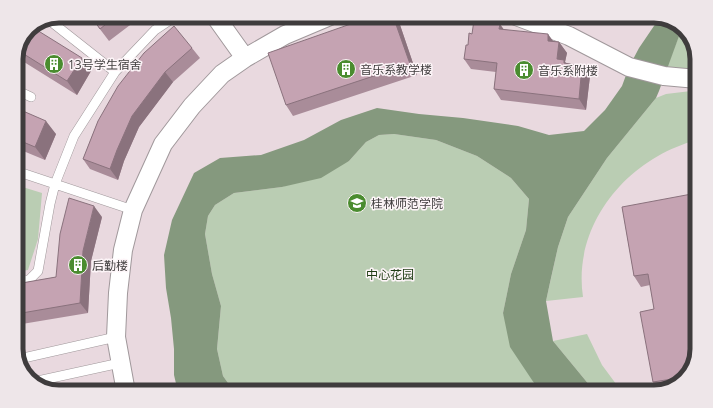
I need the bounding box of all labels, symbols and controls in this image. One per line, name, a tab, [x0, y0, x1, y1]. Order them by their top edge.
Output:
building icon: 13号学生宿舍	[43, 53, 65, 75]
place label: 13号学生宿舍	[68, 56, 142, 73]
building icon: 音乐系教学楼	[335, 58, 357, 80]
building icon: 音乐系附楼	[513, 59, 535, 81]
place label: 音乐系教学楼	[360, 61, 432, 78]
place label: 音乐系附楼	[538, 62, 598, 79]
school or university icon: 桂林师范学院	[346, 192, 368, 214]
place label: 桂林师范学院	[371, 195, 443, 212]
building icon: 后勤楼	[67, 254, 89, 276]
place label: 后勤楼	[92, 257, 128, 274]
park label: 中心花园	[366, 266, 414, 283]

